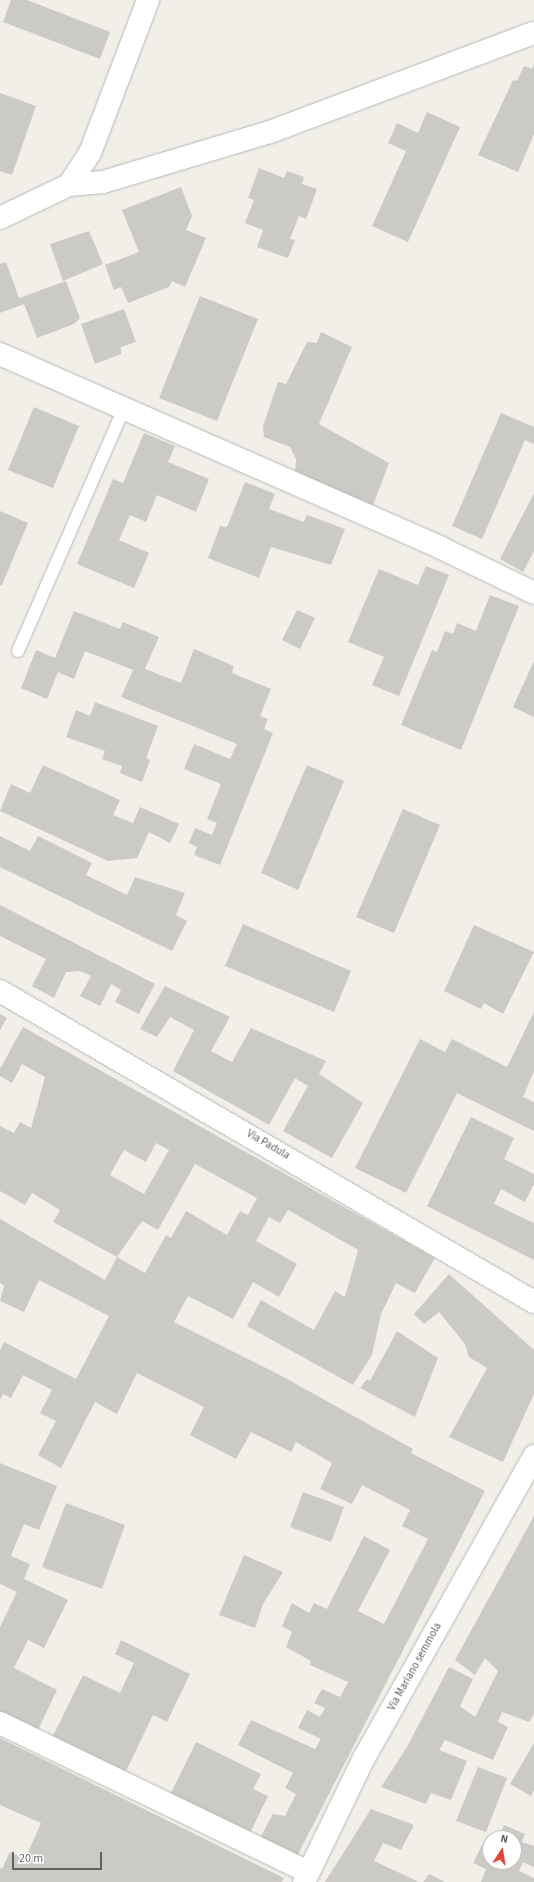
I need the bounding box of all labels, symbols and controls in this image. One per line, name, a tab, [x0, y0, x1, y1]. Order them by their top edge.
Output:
street label: Via Padula	[244, 1127, 292, 1163]
street label: Via Mariano semmola	[385, 1621, 445, 1713]
north arrow	[482, 1830, 522, 1870]
text: N	[499, 1831, 510, 1847]
scale bar	[14, 1844, 104, 1870]
text: 20 m	[19, 1850, 43, 1867]

